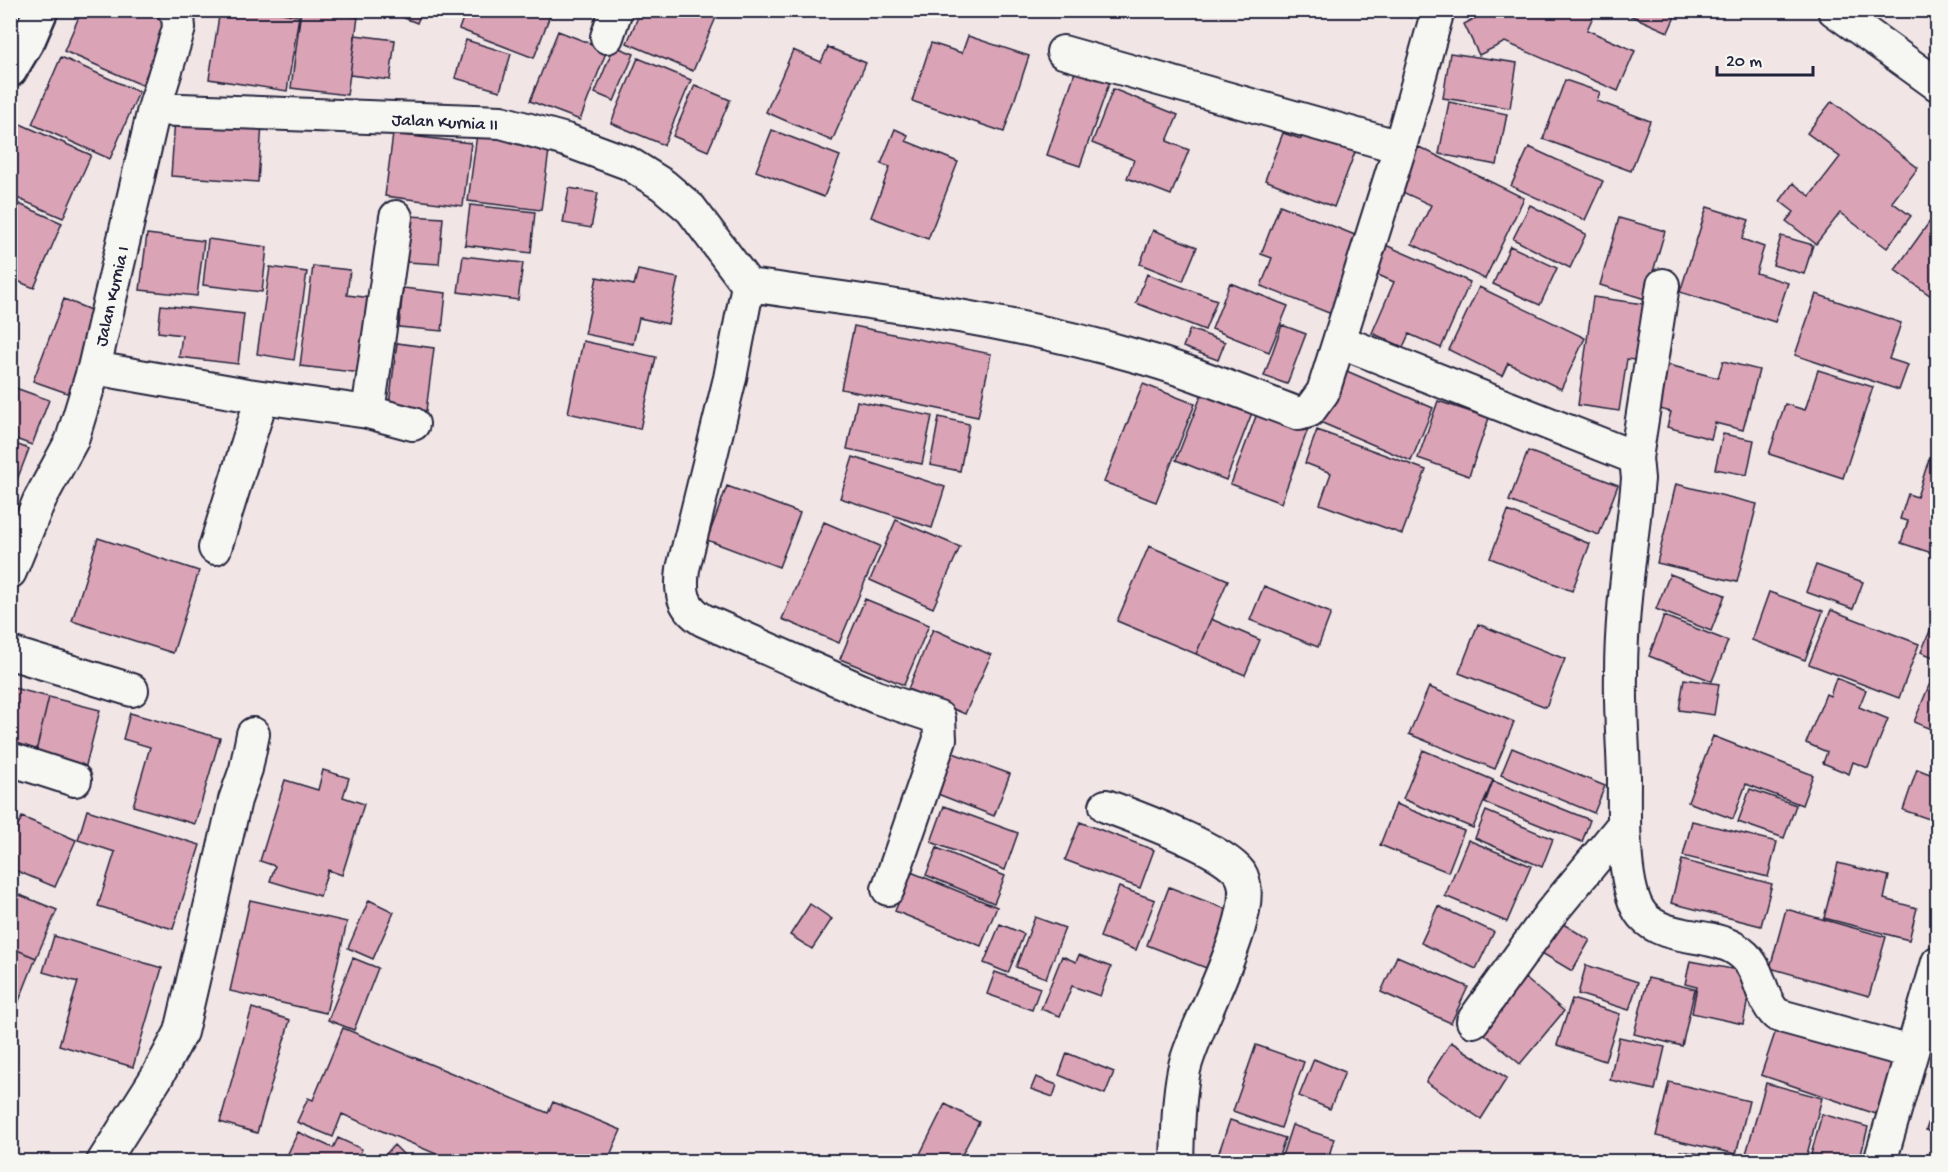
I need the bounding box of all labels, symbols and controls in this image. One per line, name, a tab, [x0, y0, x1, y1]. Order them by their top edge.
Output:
scale bar	[1717, 39, 1813, 77]
text: 20 m	[1726, 52, 1762, 73]
street label: Jalan Kurnia II	[391, 110, 499, 137]
street label: Jalan Kurnia I	[92, 244, 135, 349]

